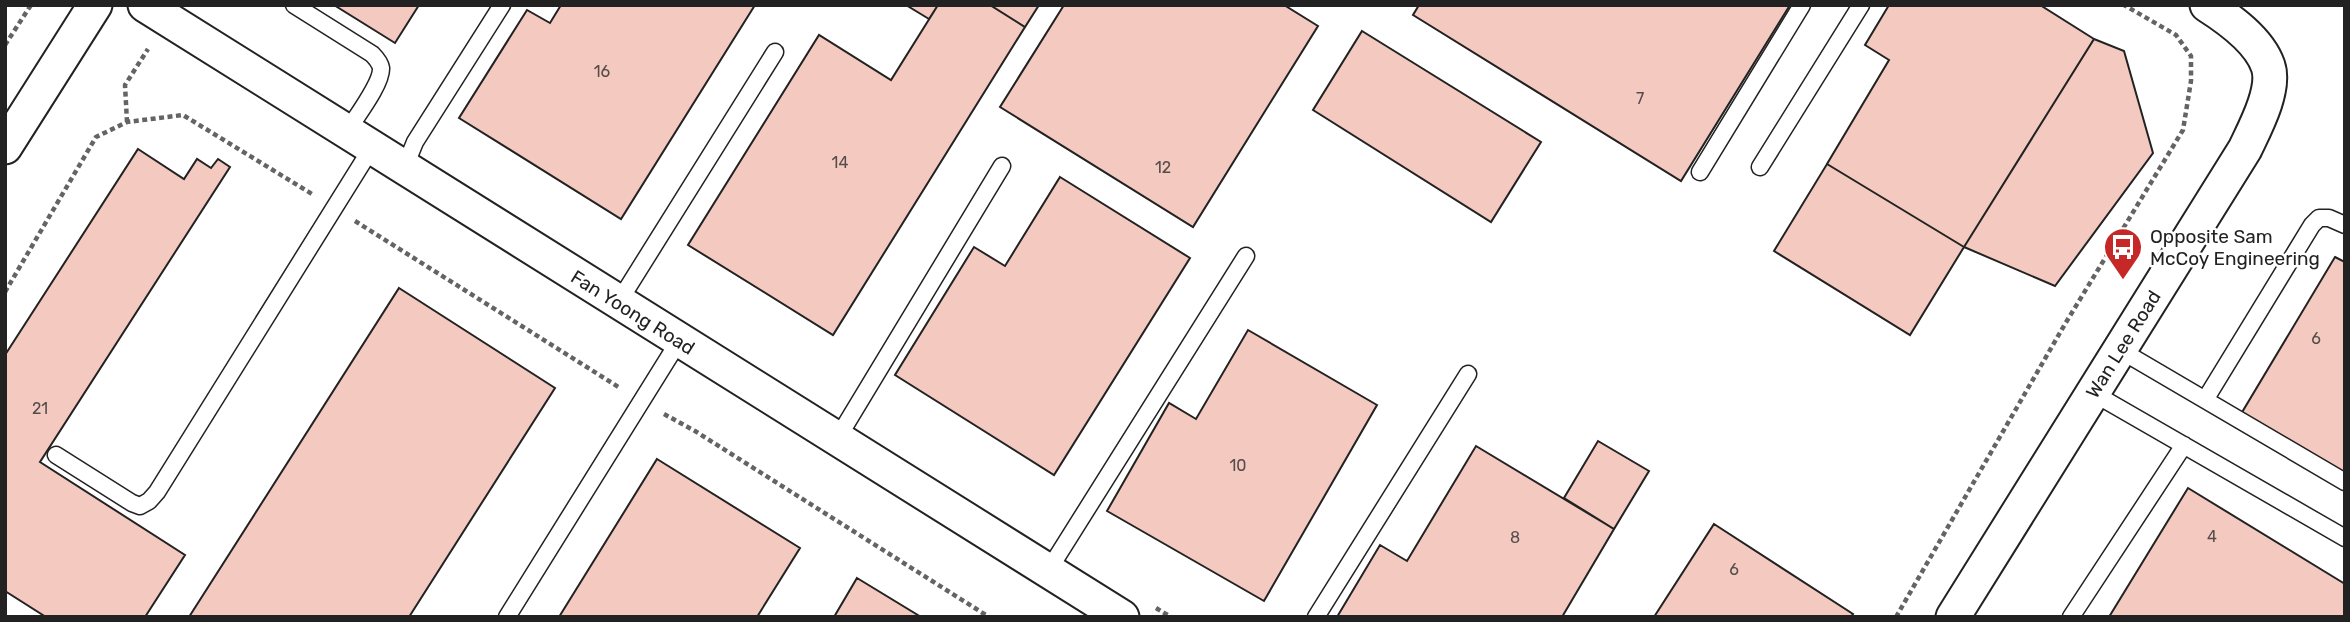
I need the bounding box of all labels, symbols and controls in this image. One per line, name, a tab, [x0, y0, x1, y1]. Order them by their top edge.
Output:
house number: 16	[594, 62, 611, 81]
house number: 7	[1636, 89, 1644, 108]
house number: 14	[832, 153, 848, 172]
house number: 12	[1155, 158, 1171, 177]
place label: Opposite Sam McCoy Engineering	[2150, 225, 2320, 270]
bus stop icon: Opposite Sam McCoy Engineering	[2102, 226, 2144, 281]
street label: Fan Yoong Road	[567, 265, 699, 360]
street label: Wan Lee Road	[2081, 286, 2166, 402]
house number: 6	[2311, 329, 2321, 348]
house number: 21	[32, 399, 48, 418]
house number: 10	[1229, 456, 1247, 475]
house number: 4	[2207, 527, 2217, 546]
house number: 8	[1510, 528, 1520, 547]
house number: 6	[1729, 560, 1739, 579]

